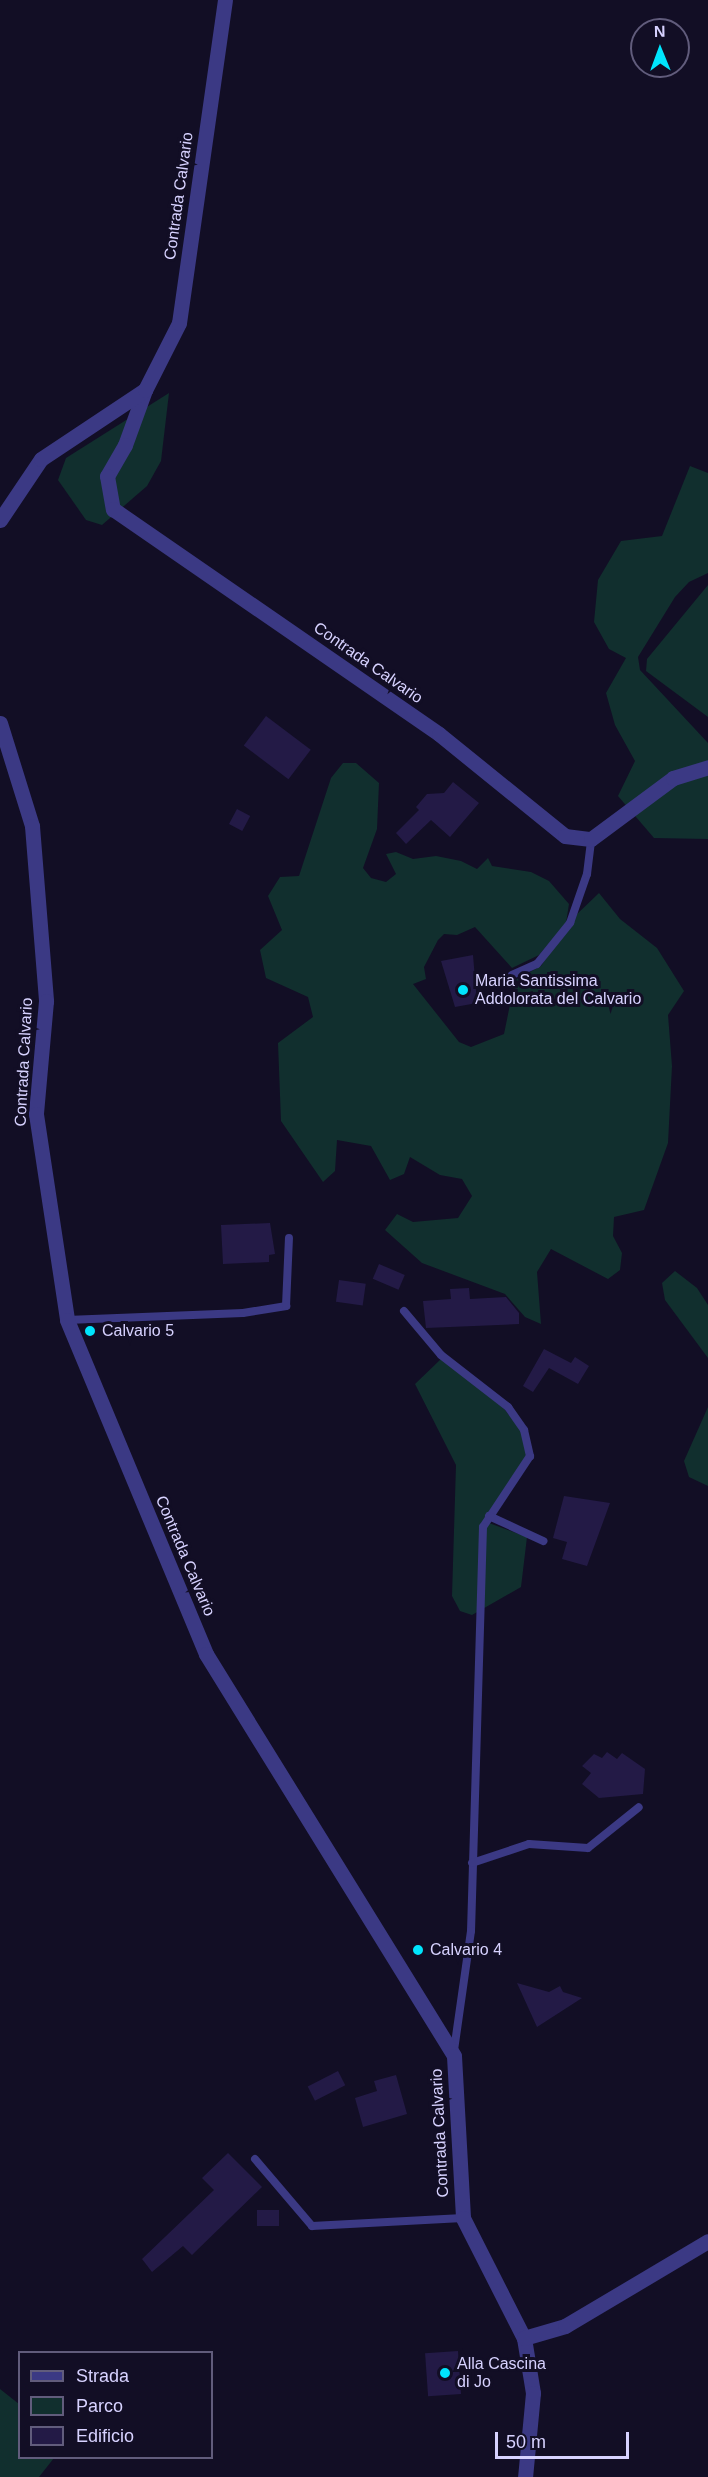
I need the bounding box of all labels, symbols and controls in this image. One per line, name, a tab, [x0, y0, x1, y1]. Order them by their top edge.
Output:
north arrow	[630, 18, 690, 78]
text: N	[654, 23, 666, 40]
street label: Contrada Calvario	[161, 131, 197, 261]
street label: Contrada Calvario	[310, 618, 426, 708]
place label: Maria Santissima Addolorata del Calvario	[475, 971, 641, 1009]
marker: Maria Santissima Addolorata del Calvario	[456, 983, 470, 997]
street label: Contrada Calvario	[11, 997, 37, 1127]
place label: Calvario 5	[102, 1321, 174, 1341]
marker: Calvario 5	[83, 1324, 97, 1338]
street label: Contrada Calvario	[151, 1493, 219, 1619]
place label: Calvario 4	[430, 1940, 502, 1960]
marker: Calvario 4	[411, 1943, 425, 1957]
street label: Contrada Calvario	[427, 2068, 453, 2198]
legend	[18, 2351, 213, 2459]
place label: Alla Cascina di Jo	[457, 2354, 546, 2392]
text: Strada	[76, 2366, 129, 2386]
marker: Alla Cascina di Jo	[438, 2366, 452, 2380]
text: Parco	[76, 2396, 123, 2416]
scale bar	[498, 2420, 632, 2458]
text: Edificio	[76, 2426, 134, 2446]
text: 50 m	[506, 2432, 546, 2452]

